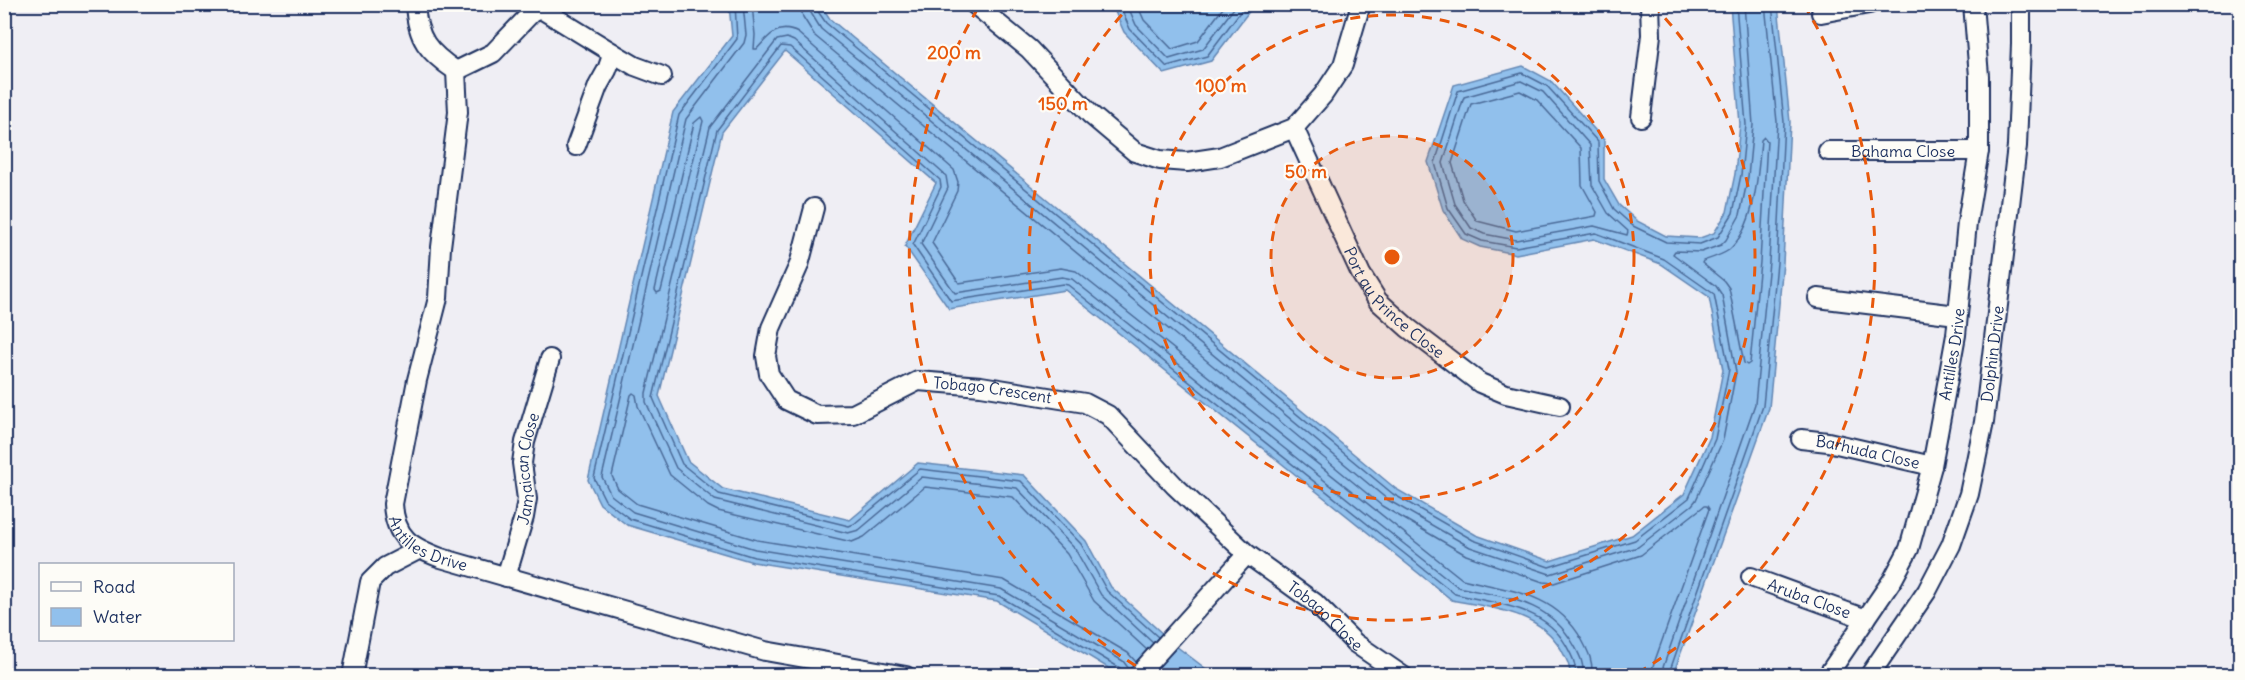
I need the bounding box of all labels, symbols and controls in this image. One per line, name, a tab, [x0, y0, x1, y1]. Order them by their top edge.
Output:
text: 200 m	[927, 41, 981, 64]
text: 100 m	[1196, 74, 1247, 97]
text: 150 m	[1038, 92, 1088, 115]
street label: Bahama Close	[1851, 141, 1955, 161]
text: 50 m	[1285, 160, 1327, 183]
street label: Port au Prince Close	[1340, 244, 1449, 362]
centre of rings	[1382, 247, 1402, 267]
street label: Dolphin Drive	[1976, 305, 2008, 403]
street label: Antilles Drive	[1934, 307, 1969, 402]
street label: Tobago Crescent	[932, 372, 1054, 408]
street label: Jamaican Close	[512, 410, 543, 527]
street label: Barhuda Close	[1815, 431, 1922, 473]
street label: Antilles Drive	[385, 514, 470, 575]
legend	[39, 563, 234, 641]
street label: Aruba Close	[1765, 574, 1854, 623]
text: Road	[93, 575, 136, 598]
street label: Tobago Close	[1284, 576, 1366, 655]
text: Water	[93, 605, 143, 628]

